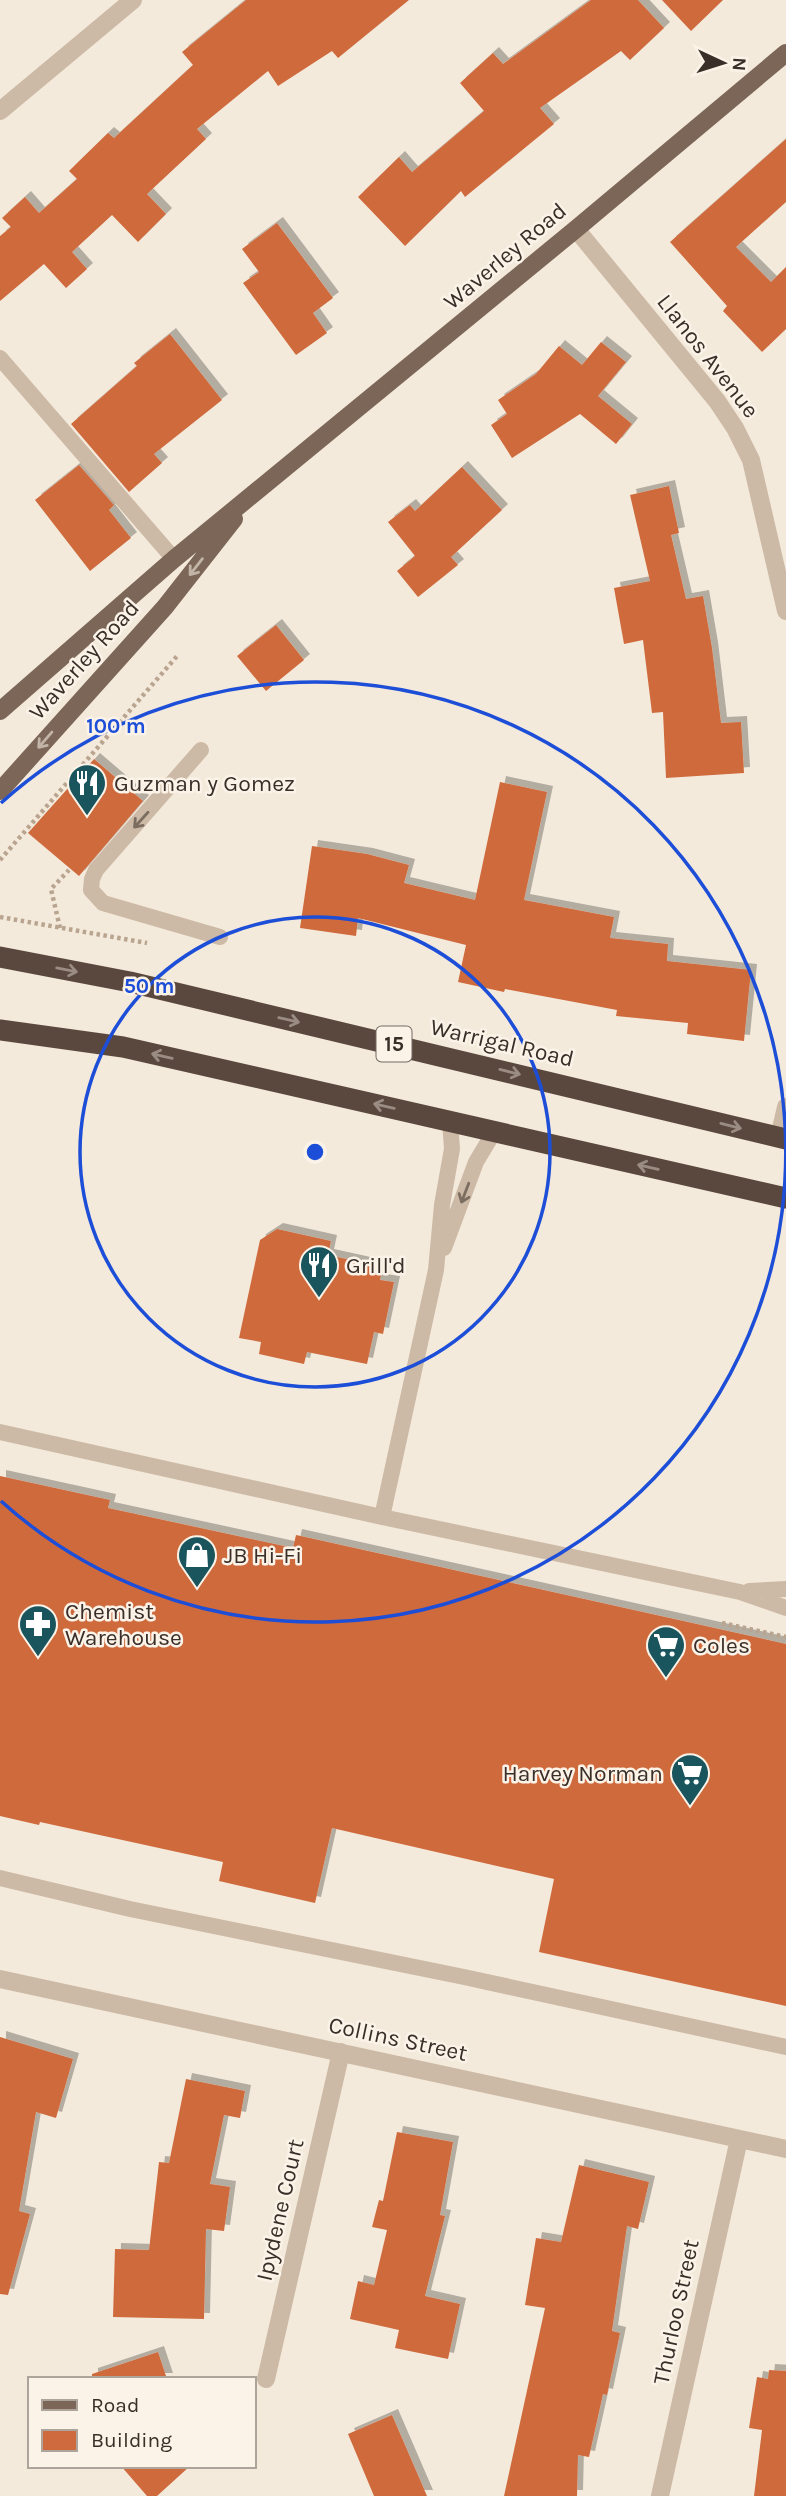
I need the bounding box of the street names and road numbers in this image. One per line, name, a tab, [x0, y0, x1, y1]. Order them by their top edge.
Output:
street label: Waverley Road	[438, 197, 572, 315]
street label: Llanos Avenue	[651, 289, 765, 423]
street label: Waverley Road	[23, 595, 145, 725]
street label: Warrigal Road	[428, 1013, 576, 1073]
road number: 15	[376, 1026, 412, 1062]
street label: Collins Street	[326, 2011, 470, 2067]
street label: Ipydene Court	[251, 2136, 310, 2284]
street label: Thurloo Street	[647, 2237, 705, 2387]

